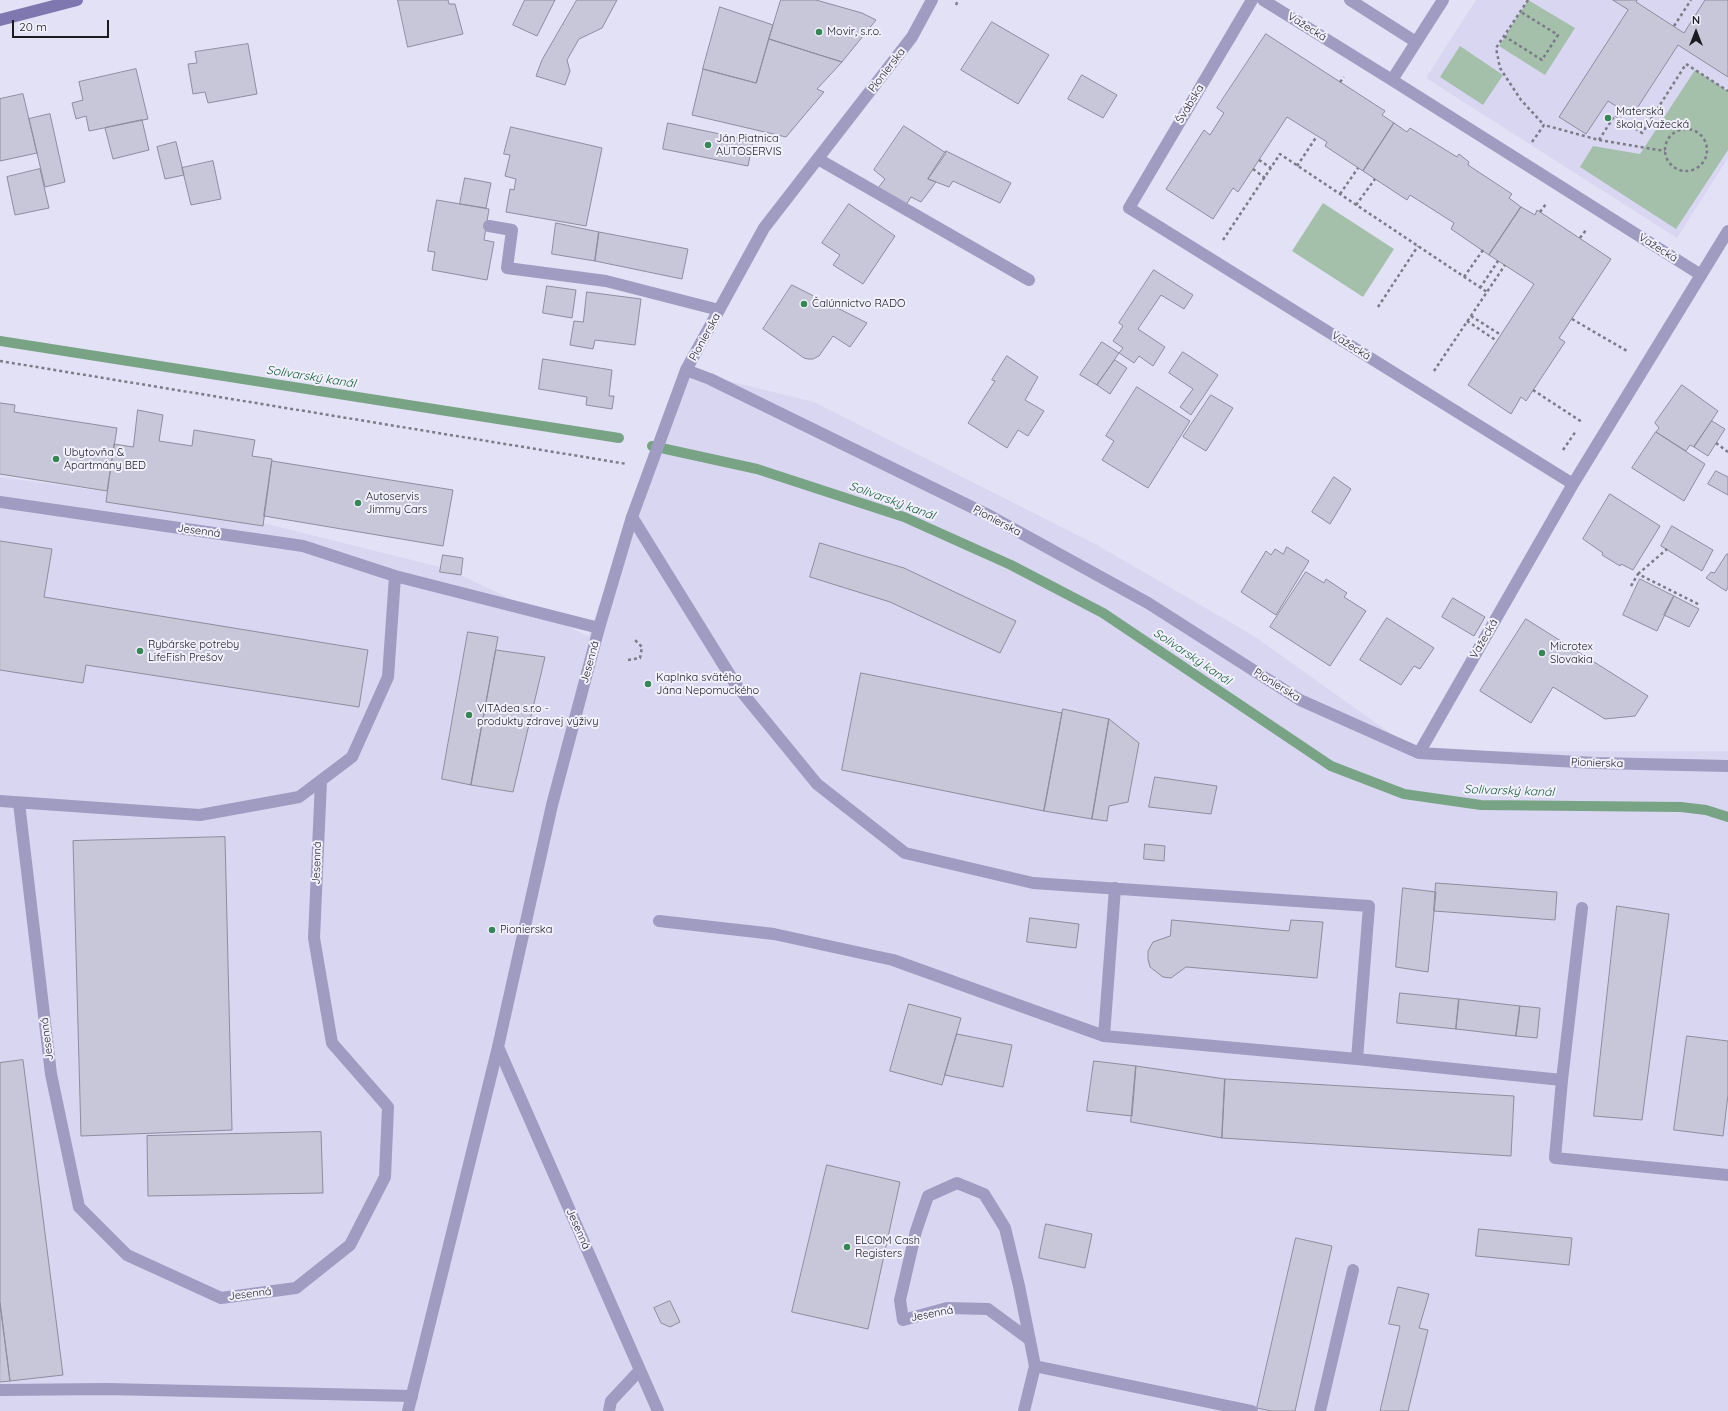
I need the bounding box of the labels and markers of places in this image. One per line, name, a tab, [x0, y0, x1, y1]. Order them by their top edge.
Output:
place label: Movir, s.r.o.	[827, 25, 881, 39]
marker: Movir, s.r.o.	[814, 27, 824, 37]
place label: Materská škola Važecká	[1616, 105, 1689, 131]
marker: Materská škola Važecká	[1603, 113, 1613, 123]
place label: Ján Piatnica AUTOSERVIS	[716, 132, 782, 158]
marker: Ján Piatnica AUTOSERVIS	[703, 140, 713, 150]
place label: Čalúnnictvo RADO	[812, 297, 905, 311]
marker: Čalúnnictvo RADO	[799, 299, 809, 309]
place label: Ubytovňa & Apartmány BED	[64, 446, 146, 472]
marker: Ubytovňa & Apartmány BED	[51, 454, 61, 464]
place label: Autoservis Jimmy Cars	[366, 490, 427, 516]
marker: Autoservis Jimmy Cars	[353, 498, 363, 508]
place label: Rybárske potreby LifeFish Prešov	[148, 638, 239, 664]
place label: Microtex Slovakia	[1550, 640, 1593, 666]
marker: Rybárske potreby LifeFish Prešov	[135, 646, 145, 656]
marker: Microtex Slovakia	[1537, 648, 1547, 658]
place label: Kaplnka svätého Jána Nepomuckého	[656, 671, 759, 697]
marker: Kaplnka svätého Jána Nepomuckého	[643, 679, 653, 689]
place label: VITAdea s.r.o - produkty zdravej výživy	[477, 702, 598, 728]
marker: VITAdea s.r.o - produkty zdravej výživy	[464, 710, 474, 720]
place label: Pionierska	[500, 923, 552, 937]
marker: Pionierska	[487, 925, 497, 935]
place label: ELCOM Cash Registers	[855, 1234, 920, 1260]
marker: ELCOM Cash Registers	[842, 1242, 852, 1252]

